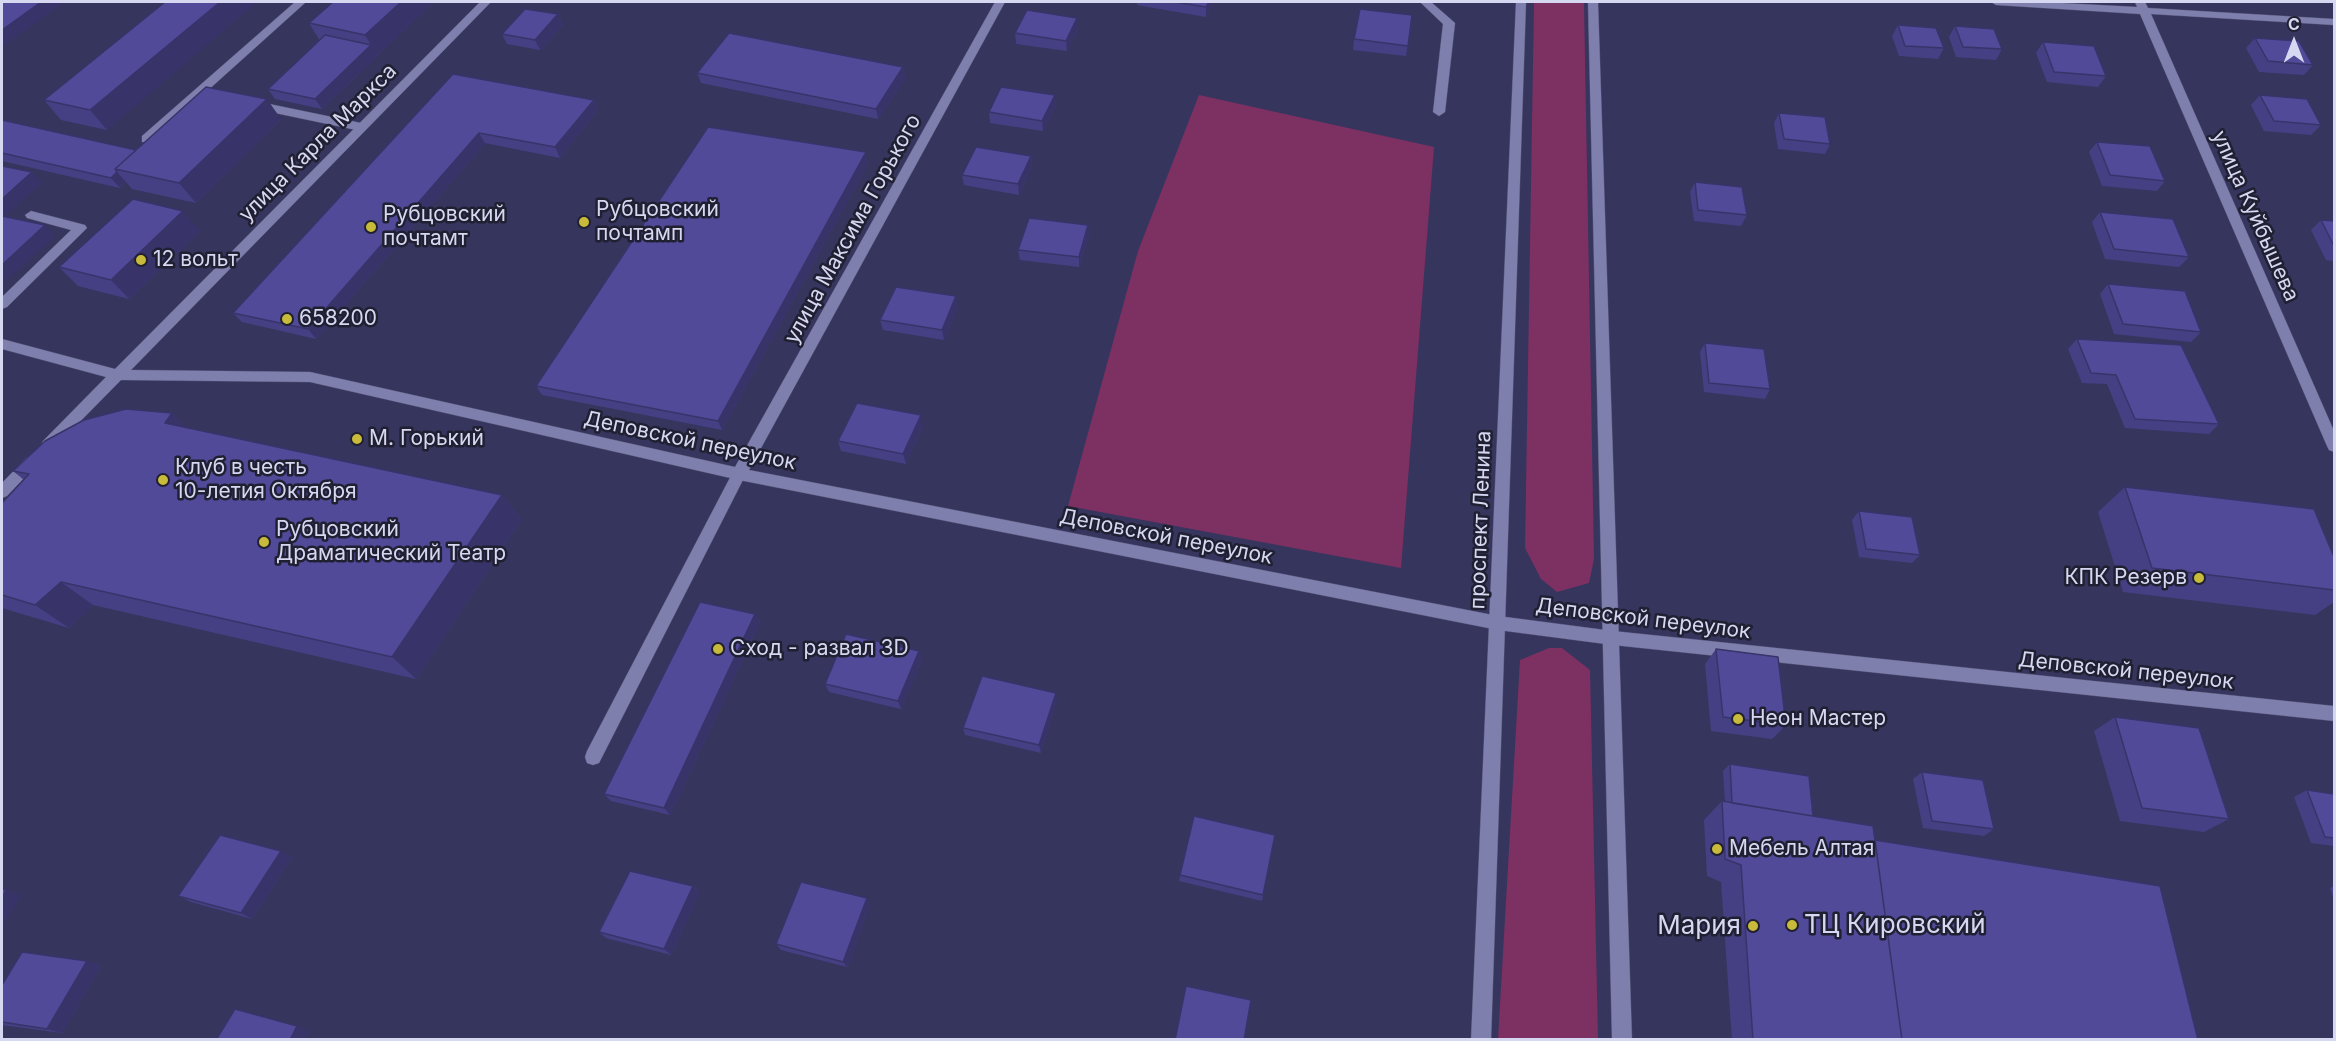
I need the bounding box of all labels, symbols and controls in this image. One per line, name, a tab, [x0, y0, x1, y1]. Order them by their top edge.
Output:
north arrow	[2264, 12, 2324, 72]
text: С	[2288, 14, 2300, 34]
street label: улица Карла Маркса	[234, 59, 402, 227]
street label: улица Максима Горького	[779, 110, 927, 348]
street label: улица Куйбышева	[2206, 127, 2304, 305]
place label: Рубцовский почтамп	[596, 197, 719, 247]
place label: Рубцовский почтамт	[383, 202, 506, 252]
marker: Рубцовский почтамп	[577, 215, 591, 229]
marker: Рубцовский почтамт	[364, 220, 378, 234]
place label: 12 вольт	[153, 247, 238, 273]
marker: 12 вольт	[134, 253, 148, 267]
place label: 658200	[299, 306, 377, 332]
marker: 658200	[280, 312, 294, 326]
street label: Деповской переулок	[582, 406, 798, 476]
place label: М. Горький	[369, 426, 484, 452]
street label: проспект Ленина	[1465, 430, 1497, 610]
marker: М. Горький	[350, 432, 364, 446]
place label: Клуб в честь 10-летия Октября	[175, 455, 357, 505]
marker: Клуб в честь 10-летия Октября	[156, 473, 170, 487]
street label: Деповской переулок	[1057, 504, 1275, 570]
place label: Рубцовский Драматический Театр	[276, 517, 506, 567]
marker: Рубцовский Драматический Театр	[257, 535, 271, 549]
place label: КПК Резерв	[2064, 565, 2187, 591]
marker: КПК Резерв	[2192, 571, 2206, 585]
street label: Деповской переулок	[1534, 593, 1752, 645]
place label: Сход - развал 3D	[730, 636, 909, 662]
marker: Сход - развал 3D	[711, 642, 725, 656]
street label: Деповской переулок	[2017, 647, 2235, 695]
place label: Неон Мастер	[1750, 706, 1886, 732]
marker: Неон Мастер	[1731, 712, 1745, 726]
place label: Мебель Алтая	[1729, 836, 1874, 862]
marker: Мебель Алтая	[1710, 842, 1724, 856]
place label: ТЦ Кировский	[1804, 909, 1986, 941]
place label: Мария	[1657, 910, 1741, 942]
marker: ТЦ Кировский	[1785, 918, 1799, 932]
marker: Мария	[1746, 919, 1760, 933]

